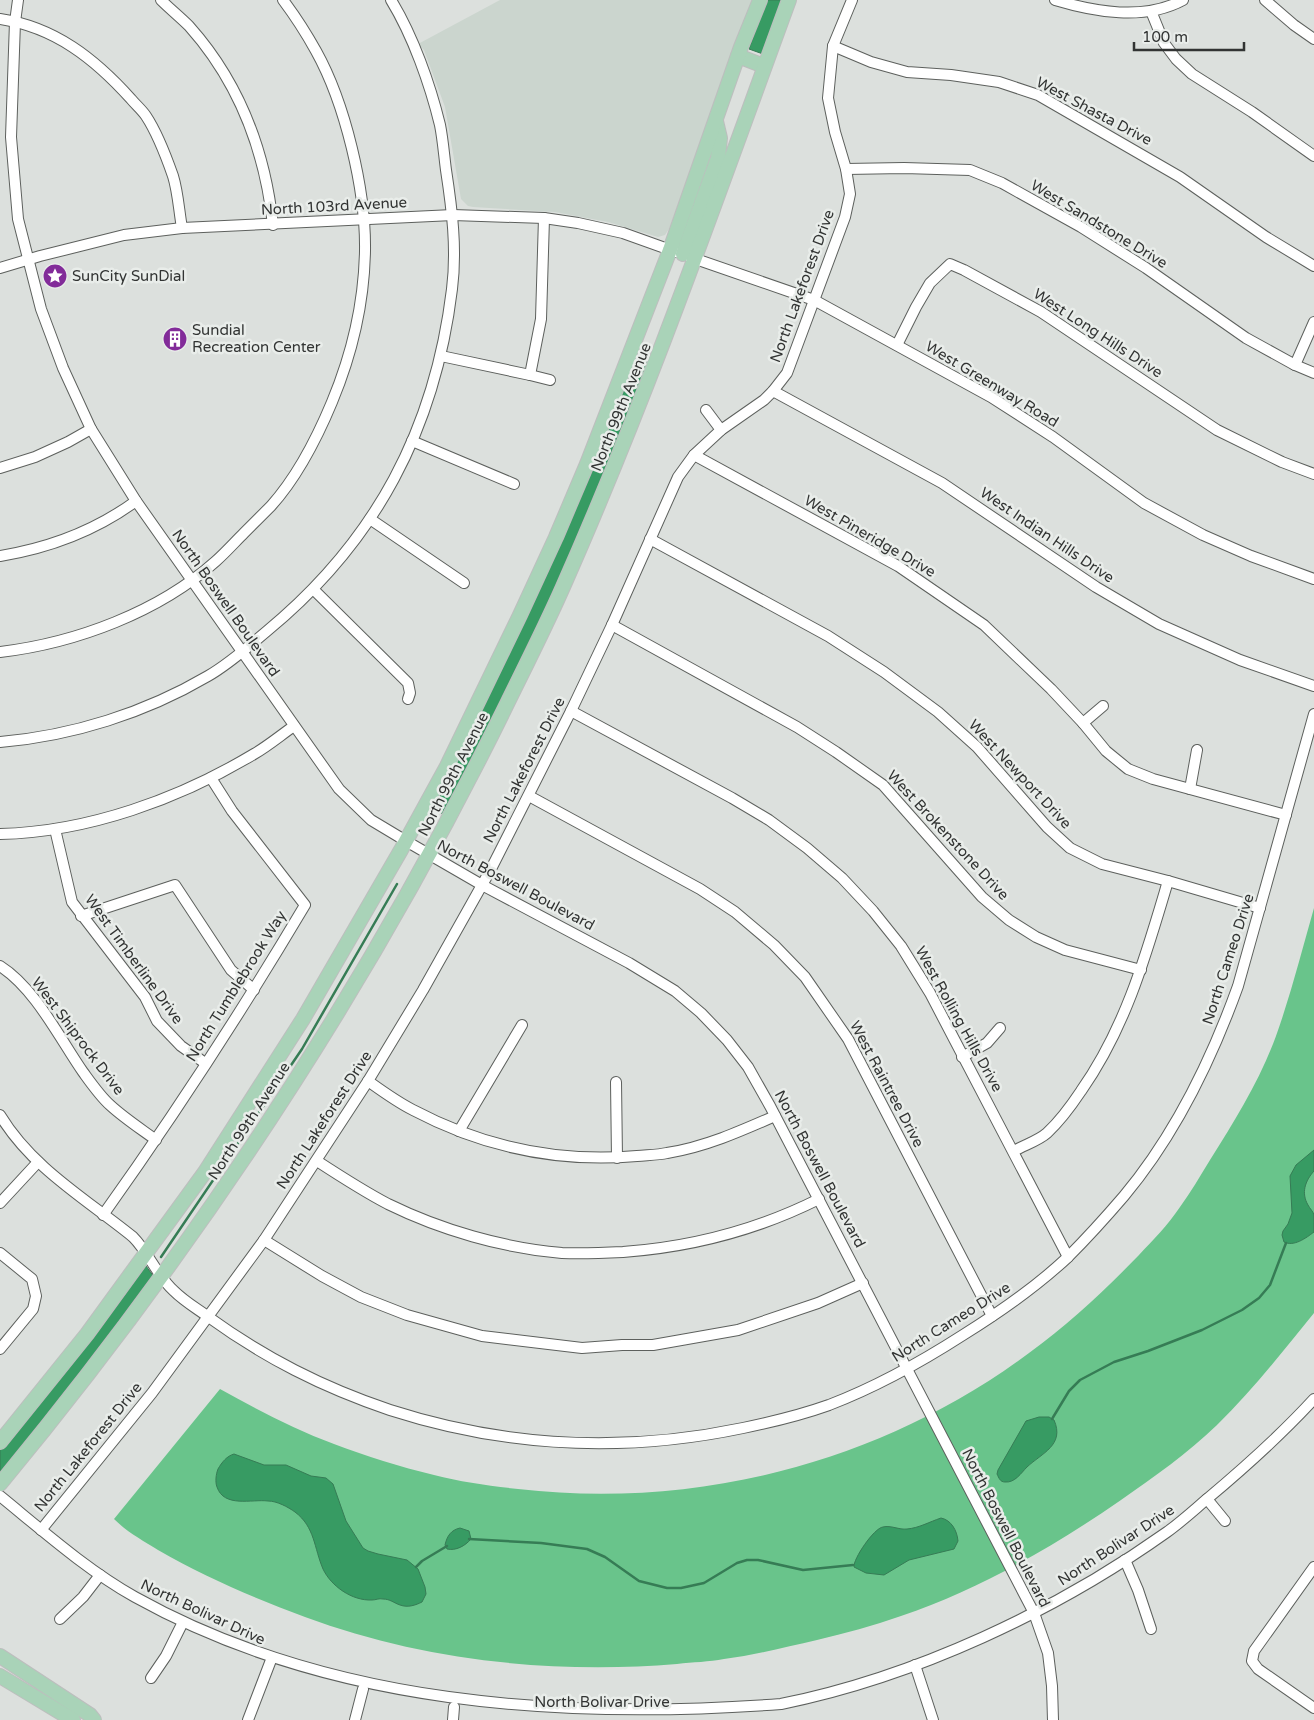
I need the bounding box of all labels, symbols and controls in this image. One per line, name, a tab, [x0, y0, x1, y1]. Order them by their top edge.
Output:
scale bar	[1134, 20, 1244, 52]
text: 100 m	[1142, 28, 1188, 46]
street label: West Shasta Drive	[1033, 73, 1155, 149]
street label: West Sandstone Drive	[1027, 176, 1171, 272]
street label: North 103rd Avenue	[260, 193, 408, 219]
street label: North Lakeforest Drive	[766, 207, 838, 365]
place icon: SunCity SunDial	[42, 263, 68, 289]
place label: SunCity SunDial	[72, 267, 185, 285]
street label: West Long Hills Drive	[1030, 284, 1166, 382]
place label: Sundial Recreation Center	[192, 321, 321, 356]
building icon: Sundial Recreation Center	[162, 326, 188, 352]
street label: West Greenway Road	[922, 337, 1062, 431]
street label: North 99th Avenue	[587, 340, 655, 474]
street label: West Indian Hills Drive	[976, 483, 1118, 587]
street label: West Pineridge Drive	[801, 491, 939, 581]
street label: North Boswell Boulevard	[168, 526, 284, 680]
street label: North Lakeforest Drive	[479, 694, 569, 846]
street label: North 99th Avenue	[414, 709, 492, 839]
street label: West Newport Drive	[965, 716, 1075, 832]
street label: West Brokenstone Drive	[883, 766, 1013, 904]
street label: North Boswell Boulevard	[434, 836, 598, 934]
street label: West Timberline Drive	[81, 891, 187, 1027]
street label: North Cameo Drive	[1198, 891, 1258, 1027]
street label: North Tumblebrook Way	[182, 907, 290, 1065]
street label: West Rolling Hills Drive	[911, 943, 1007, 1095]
street label: West Shiprock Drive	[28, 974, 128, 1098]
street label: West Raintree Drive	[846, 1018, 928, 1150]
street label: North Lakeforest Drive	[273, 1047, 375, 1193]
street label: North 99th Avenue	[204, 1059, 294, 1183]
street label: North Boswell Boulevard	[771, 1087, 869, 1251]
street label: North Cameo Drive	[888, 1278, 1014, 1366]
street label: North Lakeforest Drive	[30, 1379, 146, 1515]
street label: North Boswell Boulevard	[958, 1446, 1054, 1610]
street label: North Bolivar Drive	[1054, 1501, 1178, 1589]
street label: North Bolivar Drive	[138, 1575, 268, 1649]
street label: North Bolivar Drive	[534, 1693, 670, 1711]

